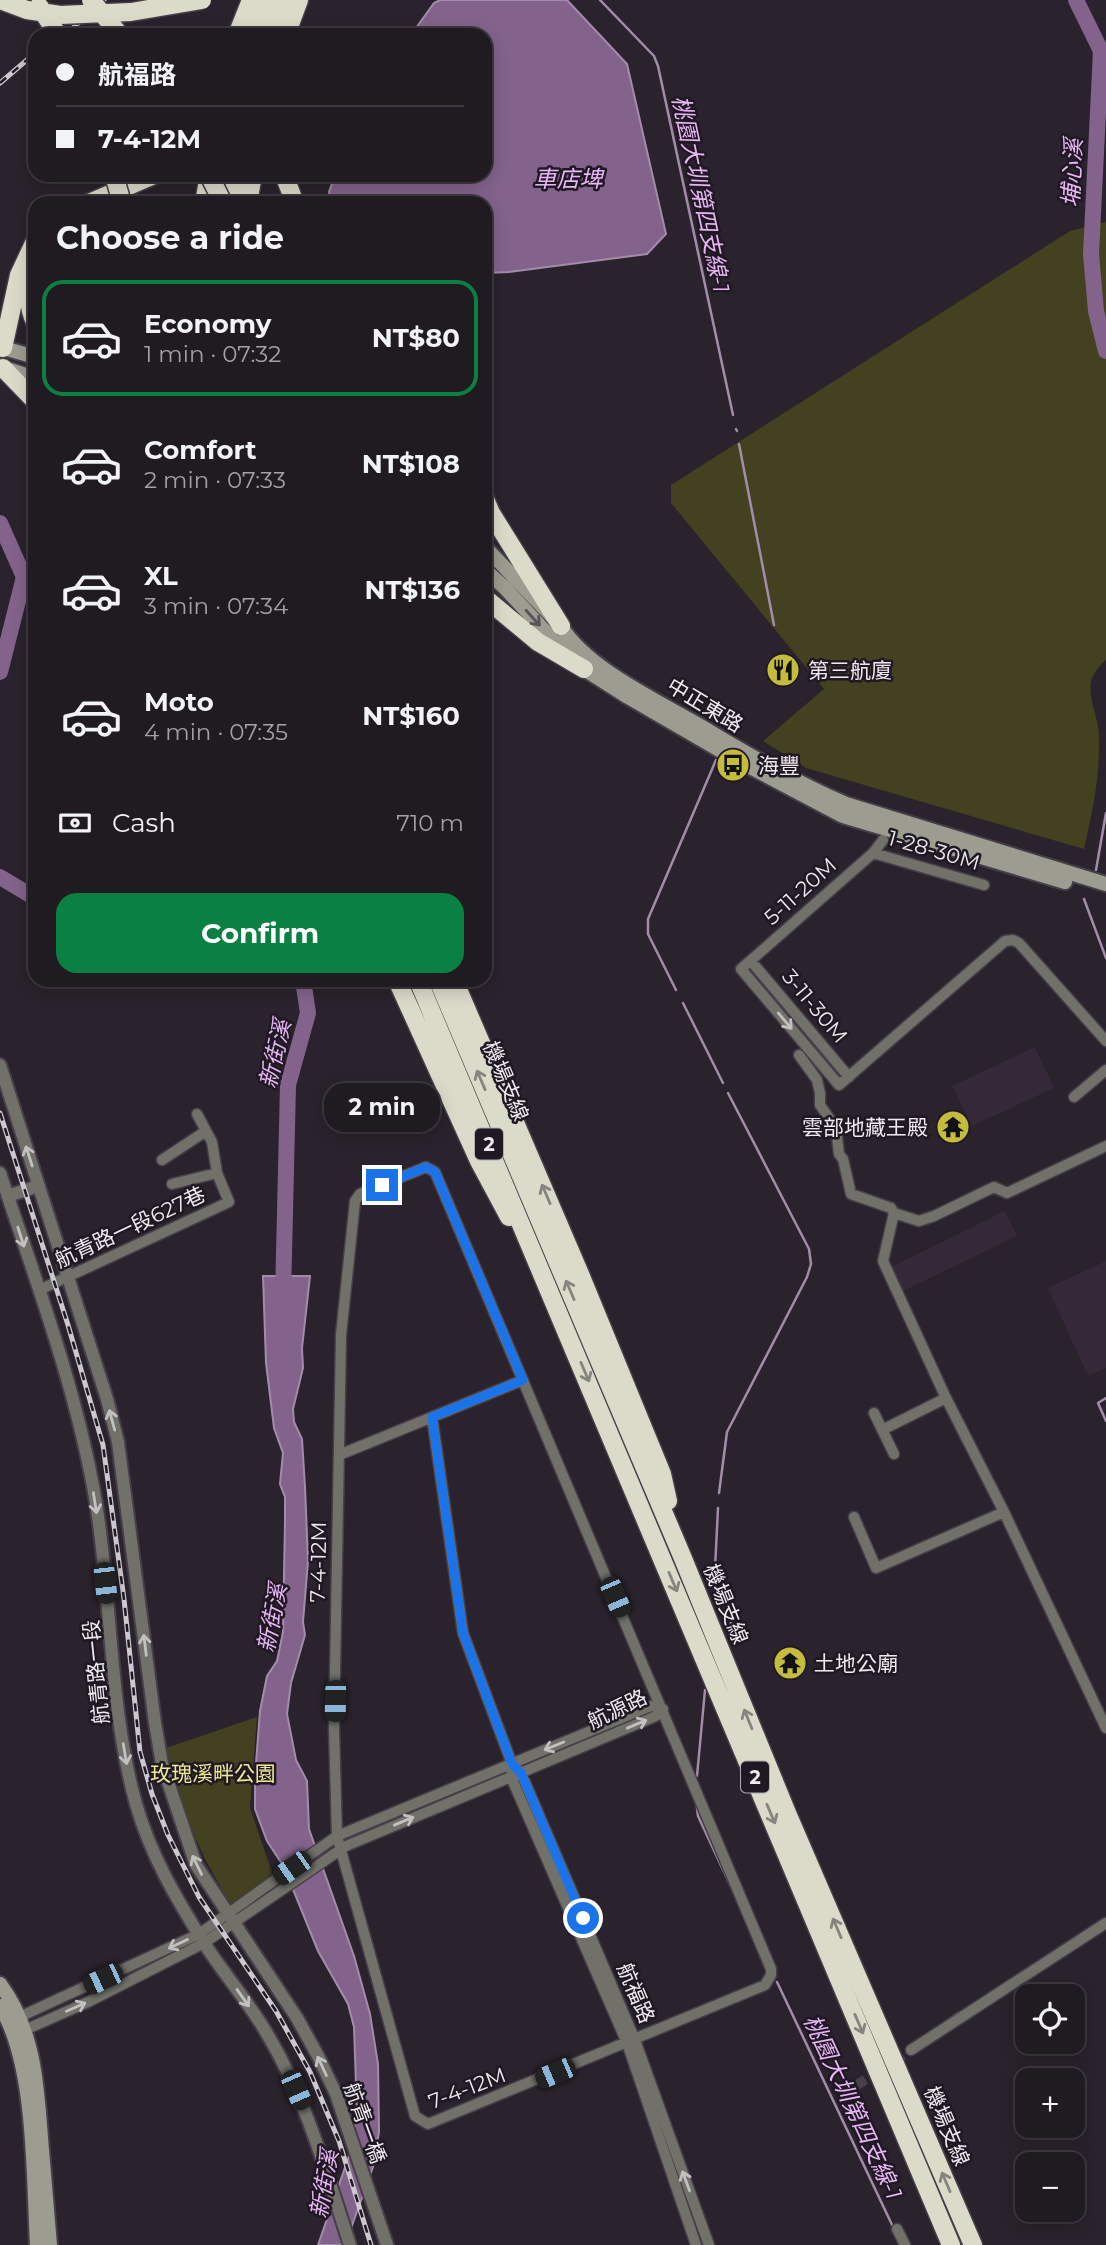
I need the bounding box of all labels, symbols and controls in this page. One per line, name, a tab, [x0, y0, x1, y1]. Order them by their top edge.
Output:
text: 航福路	[98, 59, 176, 91]
water label: 桃園大圳第四支線-1	[666, 93, 736, 295]
text: 7-4-12M	[98, 123, 201, 155]
water label: 埔心溪	[1056, 135, 1088, 208]
water label: 車店埤	[534, 165, 606, 193]
text: Choose a ride	[56, 218, 284, 257]
icon: car	[60, 307, 123, 370]
text: Economy	[144, 308, 271, 340]
text: NT$80	[372, 322, 460, 354]
text: 1 min · 07:32	[144, 340, 281, 368]
icon: car	[60, 433, 123, 496]
text: Comfort	[144, 434, 256, 466]
text: NT$108	[362, 448, 460, 480]
text: 2 min · 07:33	[144, 466, 286, 494]
icon: car	[60, 559, 123, 622]
text: XL	[144, 560, 178, 592]
text: NT$136	[365, 574, 460, 606]
text: 3 min · 07:34	[144, 592, 288, 620]
one-way arrow	[525, 609, 541, 627]
restaurant icon: 第三航廈	[764, 651, 802, 689]
place label: 第三航廈	[808, 658, 892, 683]
street label: 中正東路	[663, 673, 747, 737]
icon: car	[60, 685, 123, 748]
text: Moto	[144, 686, 214, 718]
text: NT$160	[362, 700, 460, 732]
text: 4 min · 07:35	[144, 718, 288, 746]
bus stop icon: 海豐	[714, 746, 752, 784]
place label: 海豐	[758, 753, 800, 778]
icon: cash	[56, 804, 94, 842]
text: Cash	[112, 807, 176, 839]
text: 710 m	[396, 809, 464, 837]
street label: 1-28-30M	[885, 825, 983, 875]
street label: 5-11-20M	[759, 852, 841, 930]
button: Confirm	[56, 893, 464, 973]
street label: 3-11-30M	[777, 964, 853, 1048]
one-way arrow	[777, 1012, 793, 1030]
water label: 新街溪	[254, 1014, 297, 1091]
street label: 機場支線	[478, 1037, 534, 1125]
one-way arrow	[474, 1070, 487, 1091]
callout: 2 min	[324, 1084, 440, 1132]
text: 2 min	[348, 1093, 416, 1121]
temple icon: 雲部地藏王殿	[934, 1108, 972, 1146]
place label: 雲部地藏王殿	[802, 1115, 928, 1140]
road number: 2	[475, 1128, 503, 1160]
one-way arrow	[22, 1146, 34, 1168]
route end	[366, 1169, 398, 1201]
street label: 航青路一段627巷	[51, 1181, 209, 1273]
one-way arrow	[539, 1184, 552, 1206]
one-way arrow	[16, 1226, 29, 1248]
one-way arrow	[563, 1279, 576, 1301]
one-way arrow	[579, 1361, 592, 1383]
one-way arrow	[105, 1409, 118, 1432]
one-way arrow	[89, 1491, 102, 1514]
street label: 7-4-12M	[305, 1521, 331, 1603]
street label: 機場支線	[699, 1560, 753, 1648]
car	[93, 1561, 118, 1605]
one-way arrow	[667, 1571, 680, 1592]
car	[598, 1574, 633, 1620]
water label: 新街溪	[252, 1579, 293, 1655]
street label: 航青路一段	[78, 1618, 114, 1726]
one-way arrow	[139, 1634, 152, 1657]
temple icon: 土地公廟	[771, 1644, 809, 1682]
place label: 土地公廟	[814, 1651, 898, 1676]
car	[325, 1680, 346, 1722]
street label: 航源路	[583, 1684, 651, 1734]
one-way arrow	[741, 1708, 754, 1730]
one-way arrow	[626, 1717, 647, 1730]
one-way arrow	[544, 1741, 565, 1754]
one-way arrow	[119, 1742, 132, 1765]
park label: 玫瑰溪畔公園	[150, 1761, 276, 1786]
road number: 2	[741, 1762, 769, 1792]
one-way arrow	[765, 1803, 778, 1825]
one-way arrow	[393, 1814, 415, 1827]
car	[269, 1847, 316, 1889]
one-way arrow	[190, 1855, 204, 1876]
route start	[567, 1902, 599, 1934]
one-way arrow	[830, 1918, 843, 1940]
one-way arrow	[168, 1938, 189, 1951]
street label: 航福路	[612, 1959, 660, 2027]
car	[80, 1961, 127, 1997]
map controls	[1015, 1984, 1085, 2222]
button: locate	[1015, 1984, 1085, 2054]
one-way arrow	[236, 1988, 251, 2007]
one-way arrow	[65, 2000, 86, 2013]
water label: 桃園大圳第四支線-1	[798, 2010, 908, 2204]
one-way arrow	[853, 2013, 866, 2034]
car	[532, 2055, 579, 2091]
one-way arrow	[315, 2056, 329, 2077]
street label: 7-4-12M	[425, 2062, 509, 2114]
car	[278, 2067, 315, 2113]
button: +	[1015, 2068, 1085, 2138]
street label: 航青一橋	[339, 2079, 391, 2167]
street label: 機場支線	[919, 2082, 975, 2170]
water label: 新街溪	[304, 2145, 344, 2220]
button: −	[1015, 2152, 1085, 2222]
one-way arrow	[679, 2170, 691, 2192]
one-way arrow	[939, 2172, 952, 2194]

